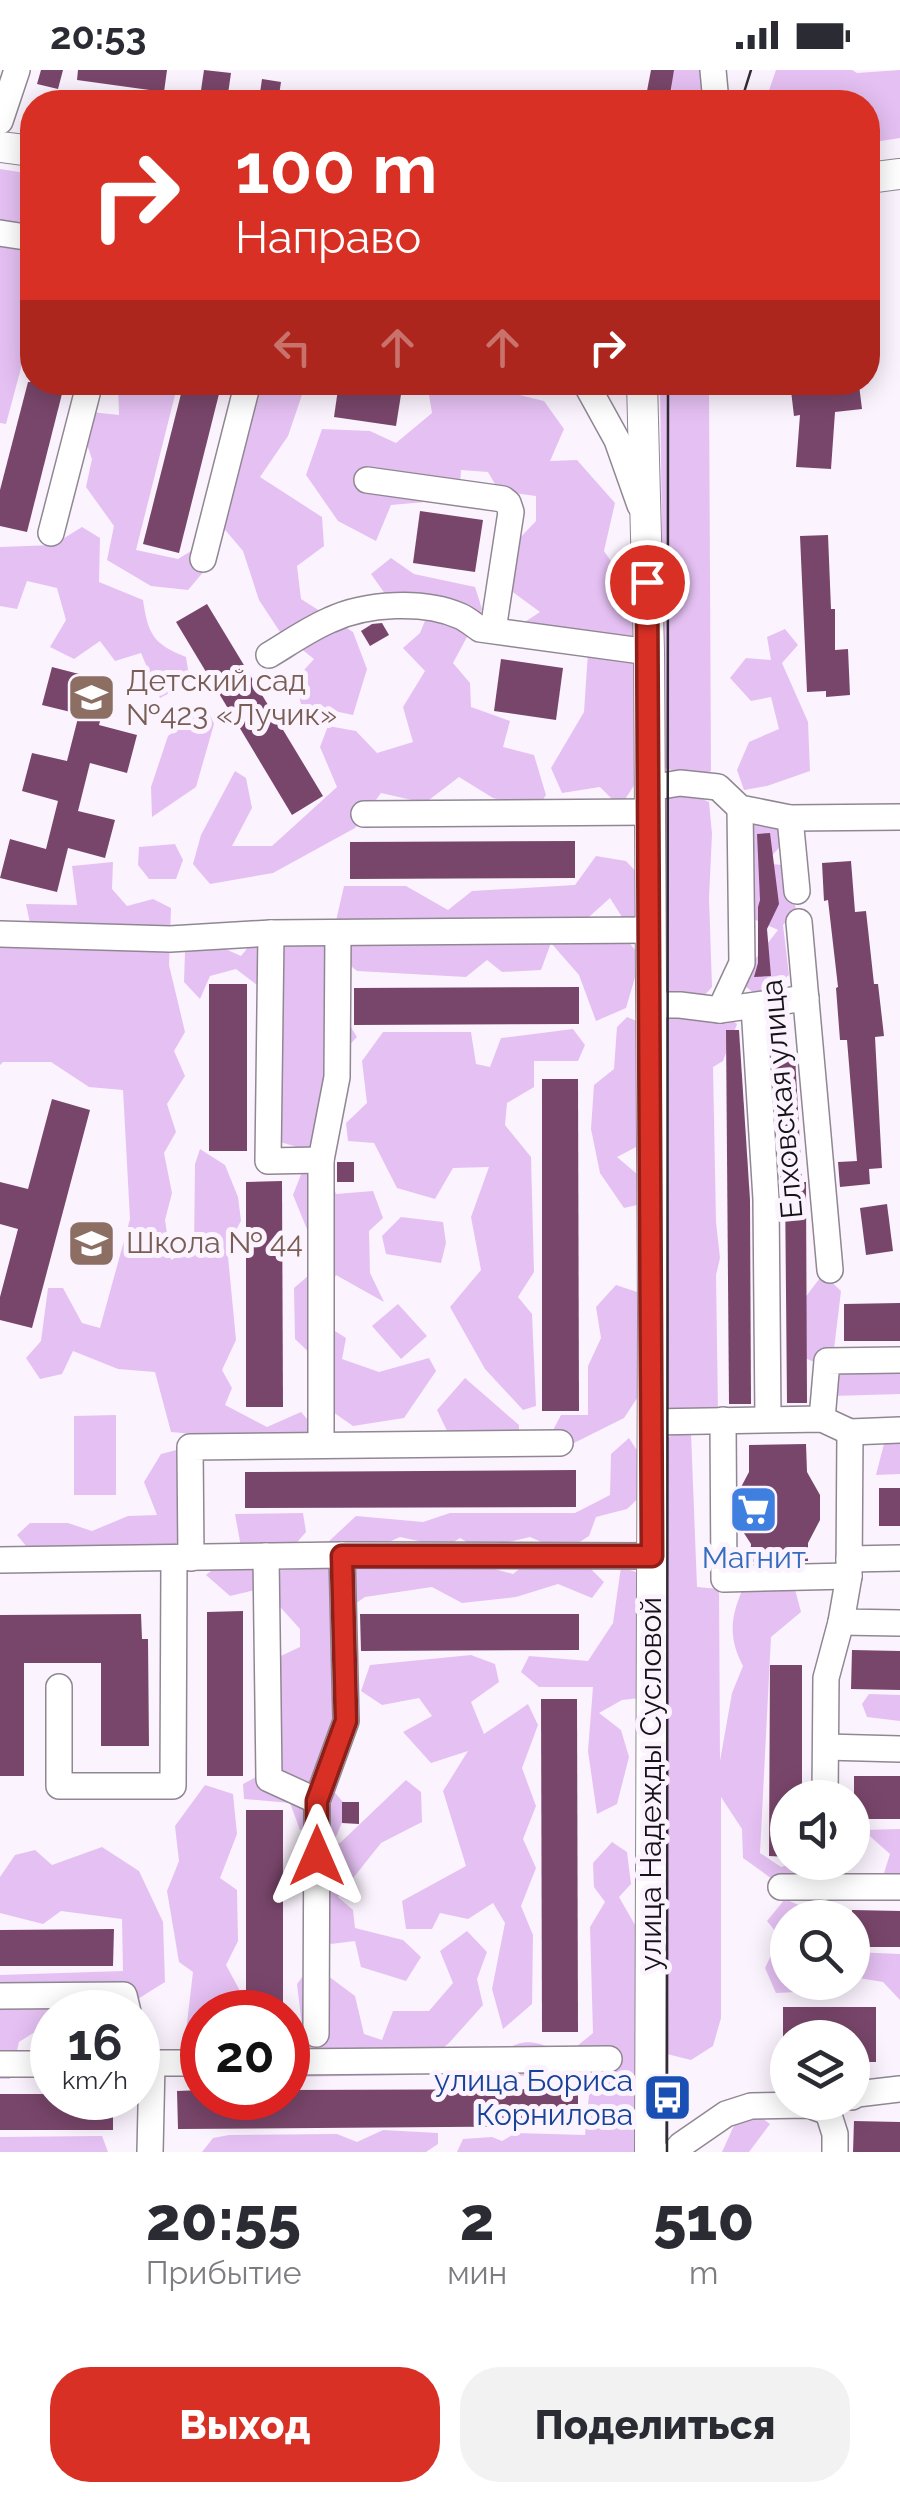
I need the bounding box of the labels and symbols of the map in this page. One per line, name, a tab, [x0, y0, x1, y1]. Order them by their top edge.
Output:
pin	[605, 540, 690, 625]
place label: Детский сад №423 «Лучик»	[126, 663, 337, 732]
school or university icon: Детский сад №423 «Лучик»	[65, 672, 117, 724]
street label: Елховская улица	[754, 978, 809, 1220]
school or university icon: Школа № 44	[65, 1217, 117, 1269]
place label: Школа № 44	[126, 1225, 303, 1260]
supermarket icon: Магнит	[728, 1483, 780, 1535]
place label: Магнит	[702, 1540, 806, 1575]
street label: улица Надежды Сусловой	[633, 1597, 668, 1971]
position arrow	[265, 1804, 369, 1908]
speed limit sign: 20	[180, 1990, 310, 2120]
place label: улица Бориса Корнилова	[434, 2063, 633, 2132]
bus stop icon: улица Бориса Корнилова	[642, 2072, 694, 2124]

